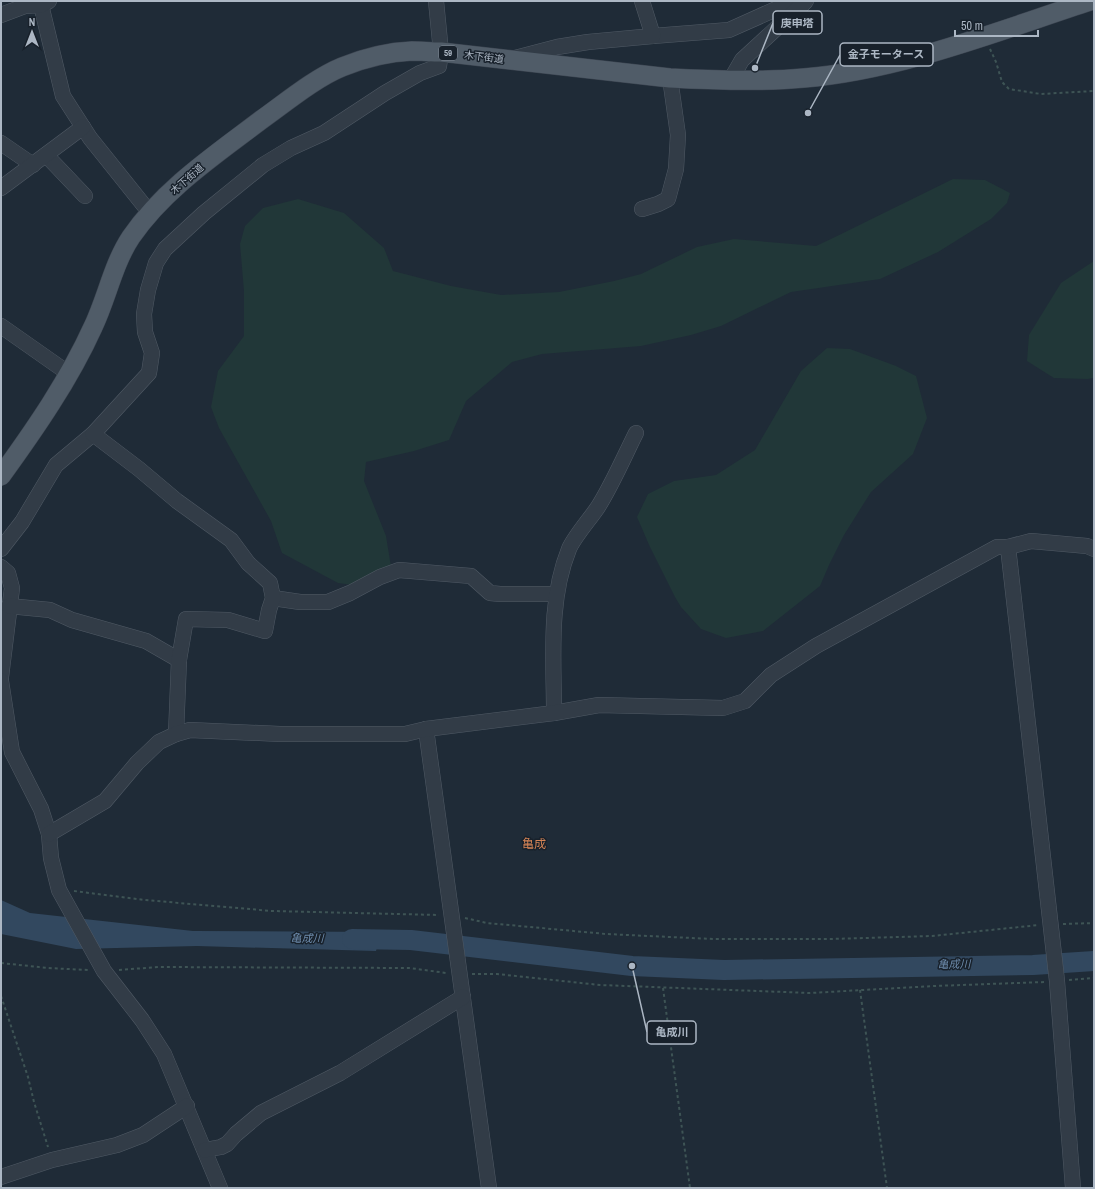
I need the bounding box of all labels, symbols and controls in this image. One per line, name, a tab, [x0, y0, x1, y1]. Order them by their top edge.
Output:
callout: 庚申塔	[773, 11, 822, 34]
north arrow	[12, 12, 52, 52]
scale bar	[955, 12, 1038, 38]
text: N	[29, 15, 35, 29]
text: 庚申塔	[781, 16, 814, 30]
text: 50 m	[961, 18, 983, 34]
callout: 金子モータース	[840, 43, 933, 66]
road number: 59	[439, 46, 457, 60]
text: 金子モータース	[848, 47, 924, 61]
street label: 木下街道	[463, 48, 505, 66]
street label: 木下街道	[168, 161, 206, 197]
district label: 亀成	[522, 836, 546, 852]
water label: 亀成川	[290, 931, 325, 945]
water label: 亀成川	[937, 957, 972, 971]
callout: 亀成川	[647, 1021, 696, 1044]
text: 亀成川	[656, 1025, 689, 1039]

